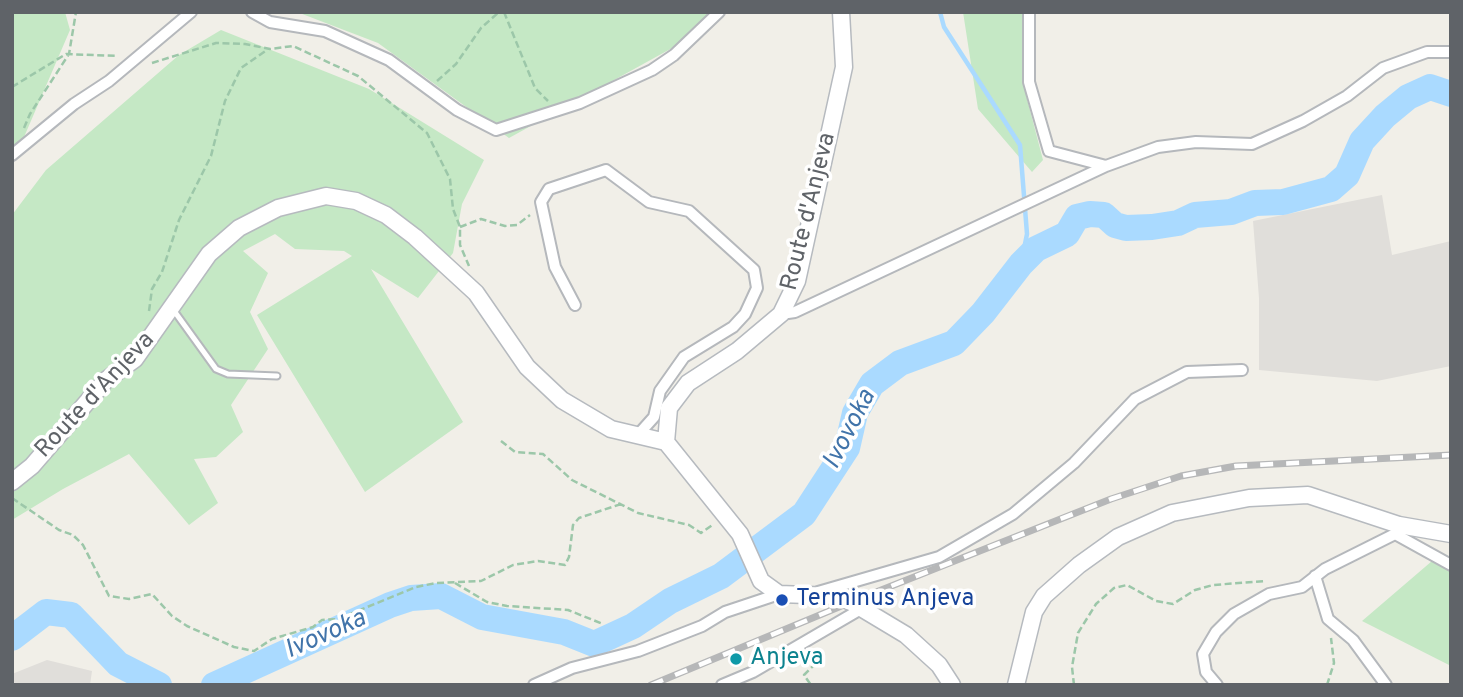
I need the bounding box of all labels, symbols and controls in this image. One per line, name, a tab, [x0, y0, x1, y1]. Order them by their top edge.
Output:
street label: Route d'Anjeva	[776, 130, 844, 294]
street label: Route d'Anjeva	[30, 327, 162, 465]
water label: Ivovoka	[818, 385, 884, 475]
place label: Terminus Anjeva	[796, 586, 974, 614]
marker: Terminus Anjeva	[774, 592, 790, 608]
water label: Ivovoka	[281, 604, 371, 668]
place label: Anjeva	[750, 645, 823, 673]
marker: Anjeva	[728, 651, 744, 667]

